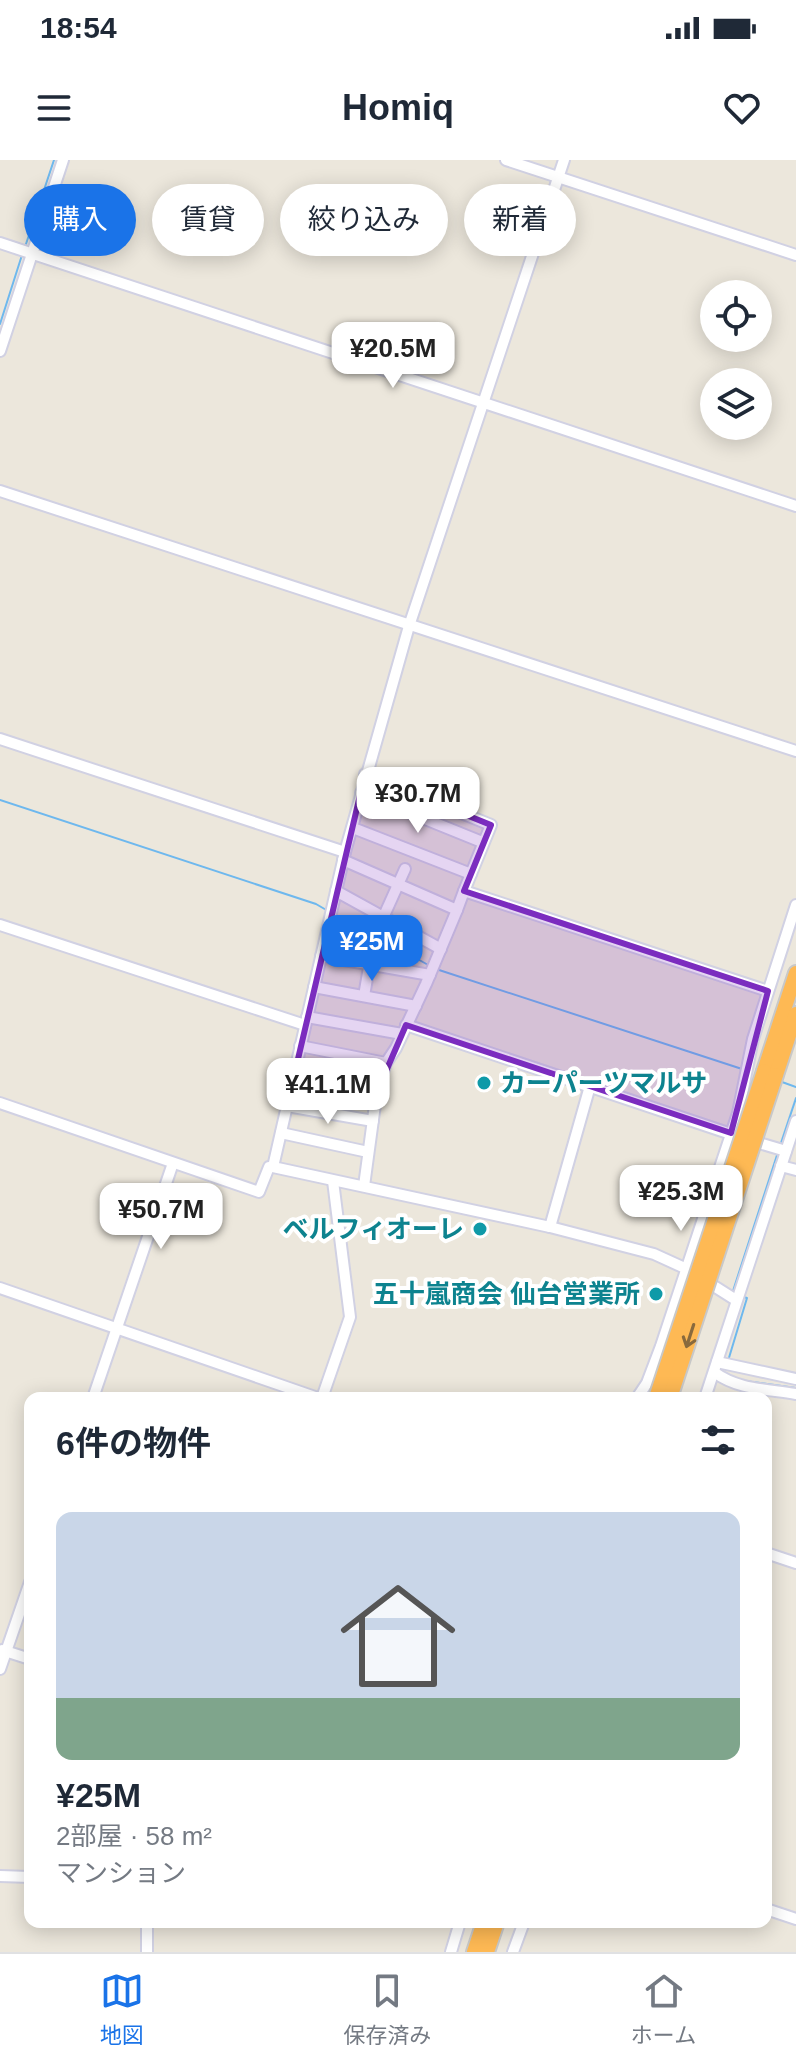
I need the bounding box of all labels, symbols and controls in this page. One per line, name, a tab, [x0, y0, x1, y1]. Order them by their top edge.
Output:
text: 18:54	[40, 11, 117, 44]
icon: menu	[32, 86, 76, 130]
icon: heart	[720, 86, 764, 130]
text: Homiq	[342, 87, 454, 128]
chip: 購入	[24, 184, 136, 256]
chip: 賃貸	[152, 184, 264, 256]
chip: 絞り込み	[280, 184, 448, 256]
chip: 新着	[464, 184, 576, 256]
map controls	[700, 280, 772, 440]
button: locate	[700, 280, 772, 352]
pin: ¥20.5M	[328, 322, 458, 390]
text: ¥20.5M	[350, 333, 436, 363]
button: layers	[700, 368, 772, 440]
pin: ¥30.7M	[353, 767, 483, 835]
text: ¥30.7M	[375, 778, 461, 808]
pin: ¥25M	[325, 915, 419, 983]
text: ¥25M	[339, 926, 405, 956]
pin: ¥41.1M	[263, 1058, 393, 1126]
place label: カーパーツマルサ	[500, 1068, 707, 1098]
text: ¥41.1M	[285, 1069, 371, 1099]
marker: カーパーツマルサ	[475, 1074, 493, 1092]
pin: ¥25.3M	[616, 1165, 746, 1233]
text: ¥25.3M	[638, 1176, 724, 1206]
pin: ¥50.7M	[96, 1183, 226, 1251]
text: ¥50.7M	[118, 1194, 204, 1224]
place label: ベルフィオーレ	[283, 1214, 464, 1244]
marker: ベルフィオーレ	[471, 1220, 489, 1238]
place label: 五十嵐商会 仙台営業所	[373, 1279, 640, 1309]
marker: 五十嵐商会 仙台営業所	[647, 1285, 665, 1303]
one-way arrow	[682, 1323, 697, 1348]
icon: filters	[696, 1418, 740, 1462]
text: 6件の物件	[56, 1424, 211, 1462]
icon: home	[326, 1564, 470, 1708]
text: ¥25M	[56, 1776, 141, 1814]
text: 2部屋 · 58 m²	[56, 1821, 212, 1851]
text: マンション	[56, 1858, 186, 1888]
tab: 地図	[100, 1969, 144, 2049]
tab: 保存済み	[343, 1969, 431, 2049]
tab: ホーム	[631, 1969, 696, 2049]

